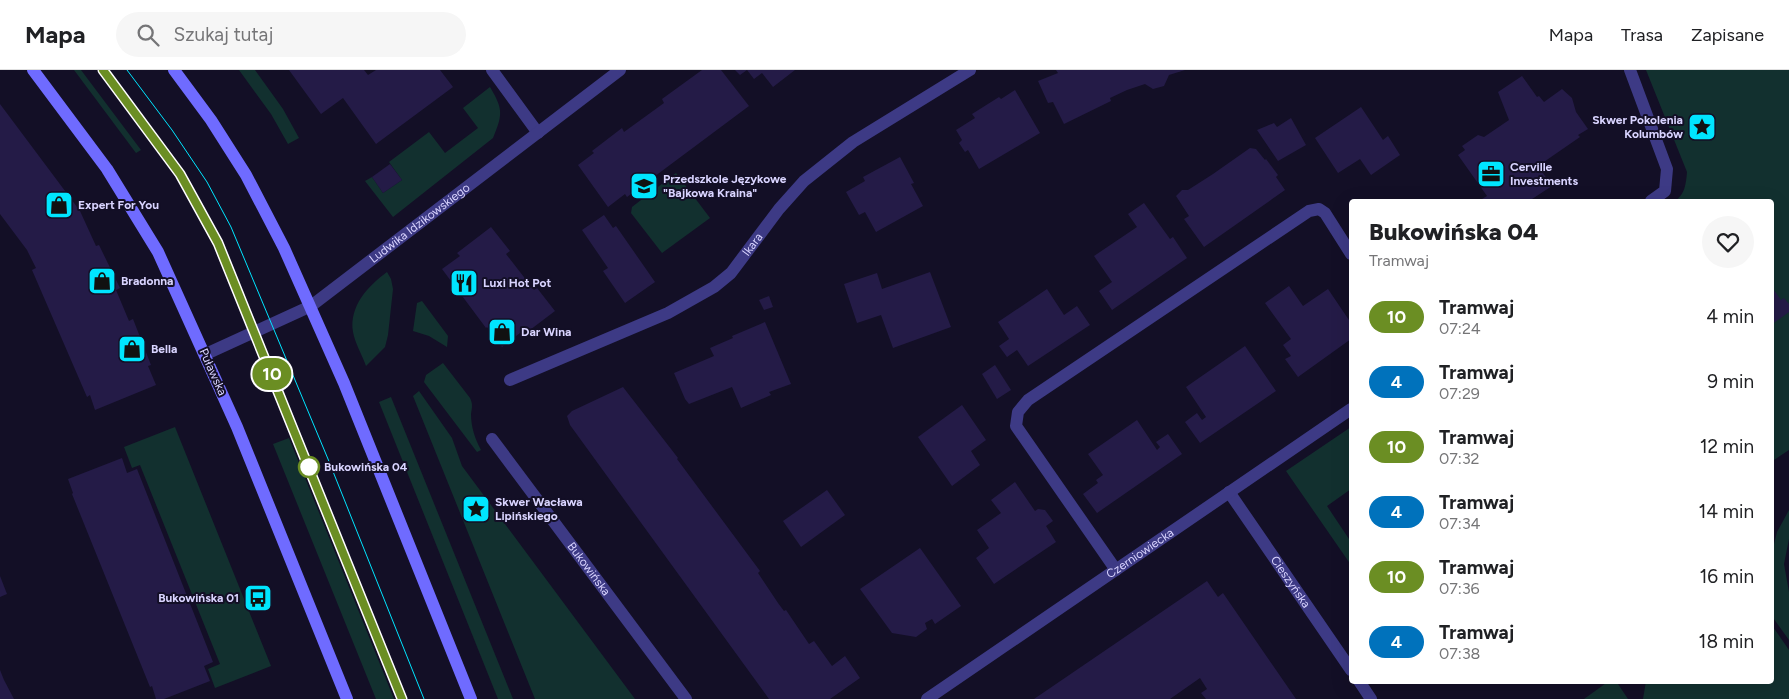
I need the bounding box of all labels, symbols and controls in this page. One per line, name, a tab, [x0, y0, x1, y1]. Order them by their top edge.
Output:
search box	[116, 12, 466, 57]
text: Mapa	[25, 20, 86, 49]
icon: search	[134, 21, 162, 49]
text: Szukaj tutaj	[174, 23, 273, 46]
text: Mapa	[1549, 24, 1593, 46]
text: Trasa	[1621, 24, 1663, 46]
text: Zapisane	[1691, 24, 1764, 46]
place icon: Skwer Pokolenia Kolumbów	[1687, 112, 1717, 142]
place label: Skwer Pokolenia Kolumbów	[1592, 113, 1683, 141]
office icon: Cerville Investments	[1476, 159, 1506, 189]
place label: Cerville Investments	[1510, 160, 1578, 188]
school or university icon: Przedszkole Językowe "Bajkowa Kraina"	[629, 171, 659, 201]
place label: Przedszkole Językowe "Bajkowa Kraina"	[663, 172, 787, 200]
street label: Ludwika Idzikowskiego	[366, 180, 473, 266]
shop icon: Expert For You	[44, 190, 74, 220]
place label: Expert For You	[78, 198, 159, 212]
button: heart	[1702, 216, 1754, 268]
text: Bukowińska 04	[1369, 217, 1538, 246]
street label: Ikara	[739, 230, 765, 259]
text: Tramwaj	[1369, 251, 1429, 270]
shop icon: Bradonna	[87, 266, 117, 296]
restaurant icon: Luxi Hot Pot	[449, 268, 479, 298]
place label: Bradonna	[121, 274, 173, 288]
place label: Luxi Hot Pot	[483, 276, 551, 290]
text: Tramwaj	[1439, 296, 1514, 319]
text: 4 min	[1706, 305, 1754, 328]
text: 10	[1387, 306, 1406, 328]
shop icon: Dar Wina	[487, 317, 517, 347]
text: 07:24	[1439, 319, 1481, 338]
place label: Dar Wina	[521, 325, 571, 339]
shop icon: Bella	[117, 334, 147, 364]
place label: Bella	[151, 342, 177, 356]
street label: Puławska	[196, 346, 230, 398]
line badge: 10	[250, 358, 294, 390]
text: Tramwaj	[1439, 361, 1514, 384]
text: 10	[262, 363, 282, 385]
text: 9 min	[1707, 370, 1754, 393]
text: 4	[1391, 371, 1402, 393]
text: 07:29	[1439, 384, 1480, 403]
text: Tramwaj	[1439, 426, 1514, 449]
text: 12 min	[1700, 435, 1754, 458]
text: 10	[1387, 436, 1406, 458]
text: 07:32	[1439, 449, 1480, 468]
marker: Bukowińska 04	[298, 456, 320, 478]
place label: Bukowińska 04	[324, 460, 408, 474]
text: Tramwaj	[1439, 491, 1514, 514]
place icon: Skwer Wacława Lipińskiego	[461, 494, 491, 524]
place label: Skwer Wacława Lipińskiego	[495, 495, 583, 523]
text: 14 min	[1698, 500, 1754, 523]
text: 4	[1391, 501, 1402, 523]
text: 07:34	[1439, 514, 1481, 533]
street label: Czerniowiecka	[1104, 525, 1176, 581]
street label: Bukowińska	[564, 539, 613, 598]
street label: Cieszyńska	[1268, 553, 1313, 611]
text: Tramwaj	[1439, 556, 1514, 579]
text: 16 min	[1700, 565, 1754, 588]
text: 10	[1387, 566, 1406, 588]
text: 07:36	[1439, 579, 1480, 598]
bus stop icon: Bukowińska 01	[243, 583, 273, 613]
place label: Bukowińska 01	[158, 591, 239, 605]
text: Tramwaj	[1439, 621, 1514, 644]
text: 18 min	[1699, 630, 1754, 653]
text: 4	[1391, 631, 1402, 653]
text: 07:38	[1439, 644, 1480, 663]

